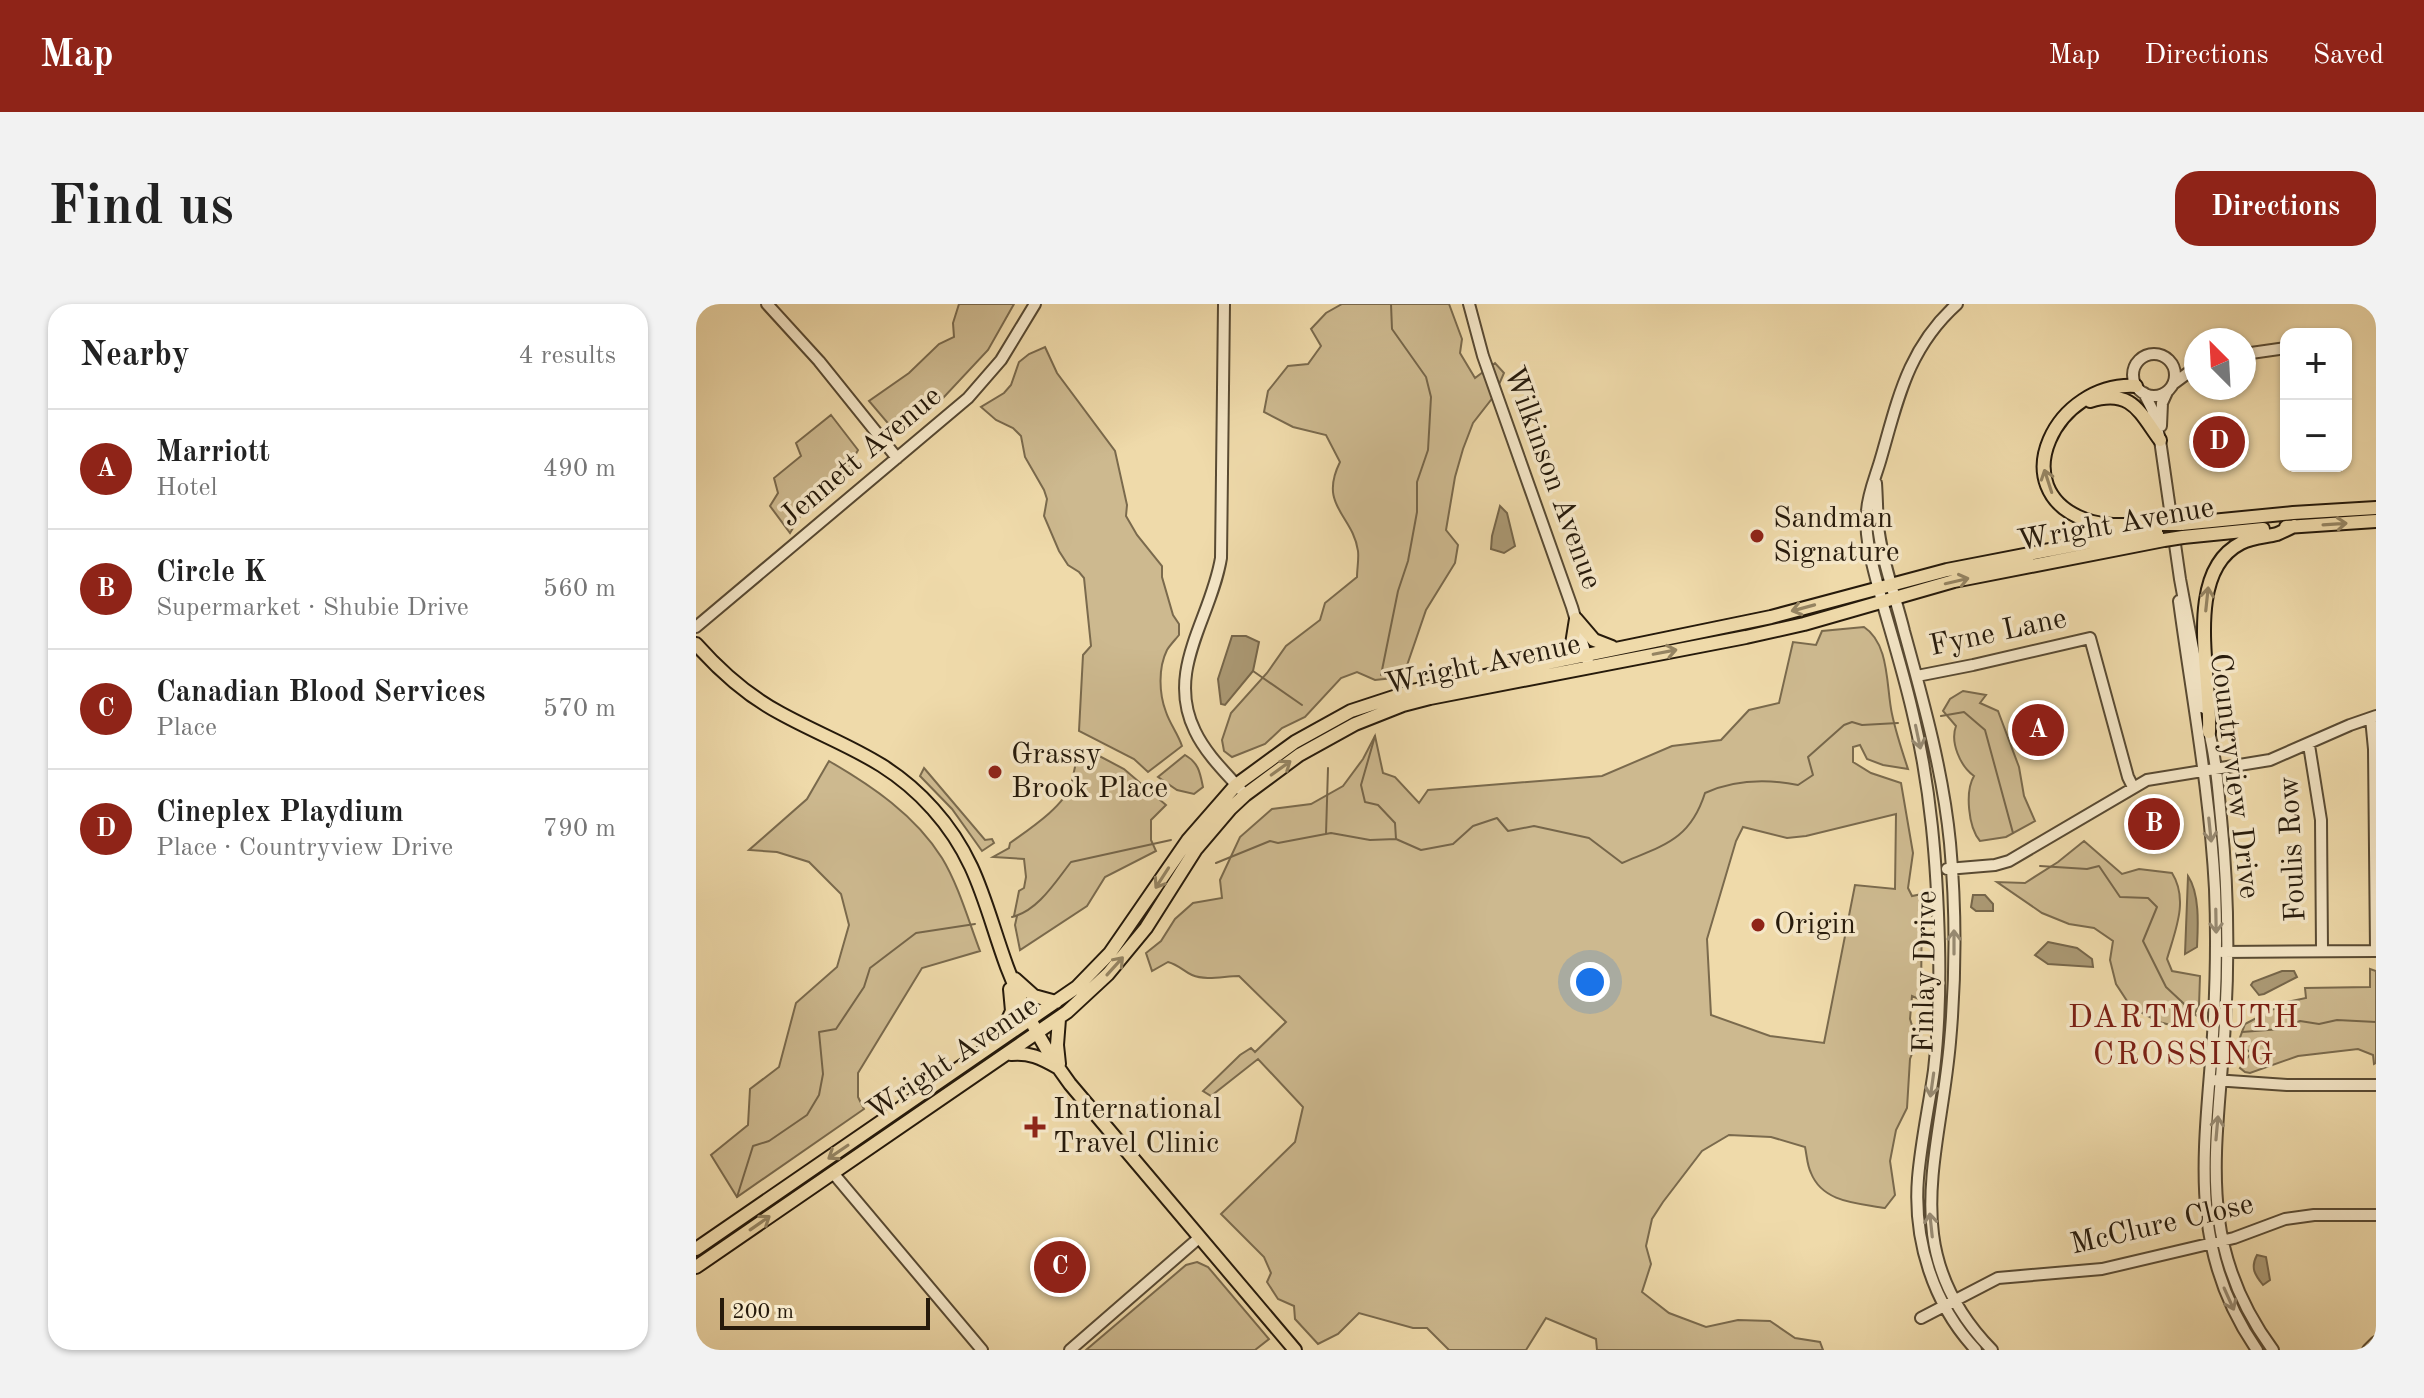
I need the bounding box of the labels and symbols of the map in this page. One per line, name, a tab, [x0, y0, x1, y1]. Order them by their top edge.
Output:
north arrow	[2184, 328, 2256, 400]
street label: Wilkinson Avenue	[1498, 363, 1606, 593]
street label: Jennett Avenue	[774, 381, 948, 533]
pin: D	[2193, 412, 2245, 472]
one-way arrow	[2040, 469, 2054, 494]
street label: Wright Avenue	[2015, 493, 2217, 557]
place label: Sandman Signature	[1773, 504, 1900, 568]
one-way arrow	[2321, 516, 2348, 531]
marker: Sandman Signature	[1748, 527, 1766, 545]
one-way arrow	[1944, 572, 1970, 587]
one-way arrow	[2200, 586, 2215, 613]
one-way arrow	[1791, 601, 1817, 616]
street label: Fyne Lane	[1927, 604, 2069, 662]
street label: Wright Avenue	[1382, 630, 1584, 700]
one-way arrow	[1652, 644, 1678, 659]
street label: Countryview Drive	[2204, 651, 2264, 901]
pin: A	[2012, 700, 2064, 760]
one-way arrow	[1911, 724, 1926, 749]
place label: Grassy Brook Place	[1011, 740, 1168, 804]
one-way arrow	[1269, 760, 1291, 776]
marker: Grassy Brook Place	[986, 763, 1004, 781]
street label: Foulis Row	[2274, 775, 2312, 923]
pin: B	[2128, 794, 2180, 854]
one-way arrow	[2203, 817, 2218, 843]
one-way arrow	[1154, 867, 1170, 889]
street label: Finlay Drive	[1910, 890, 1942, 1054]
one-way arrow	[2208, 907, 2223, 934]
place label: Origin	[1774, 910, 1856, 940]
marker: Origin	[1749, 916, 1767, 934]
one-way arrow	[1946, 929, 1962, 956]
one-way arrow	[1106, 956, 1124, 976]
your location	[1570, 962, 1610, 1002]
street label: Wright Avenue	[862, 991, 1044, 1127]
district label: DARTMOUTH CROSSING	[2068, 1003, 2300, 1072]
one-way arrow	[1924, 1072, 1939, 1098]
place label: International Travel Clinic	[1053, 1095, 1221, 1159]
one-way arrow	[2210, 1115, 2225, 1142]
marker: International Travel Clinic	[1024, 1116, 1046, 1138]
one-way arrow	[827, 1144, 849, 1160]
street label: McClure Close	[2068, 1189, 2256, 1261]
one-way arrow	[1924, 1212, 1939, 1239]
one-way arrow	[749, 1215, 771, 1231]
pin: C	[1034, 1237, 1086, 1297]
one-way arrow	[2222, 1287, 2237, 1311]
scale bar	[720, 1294, 930, 1330]

